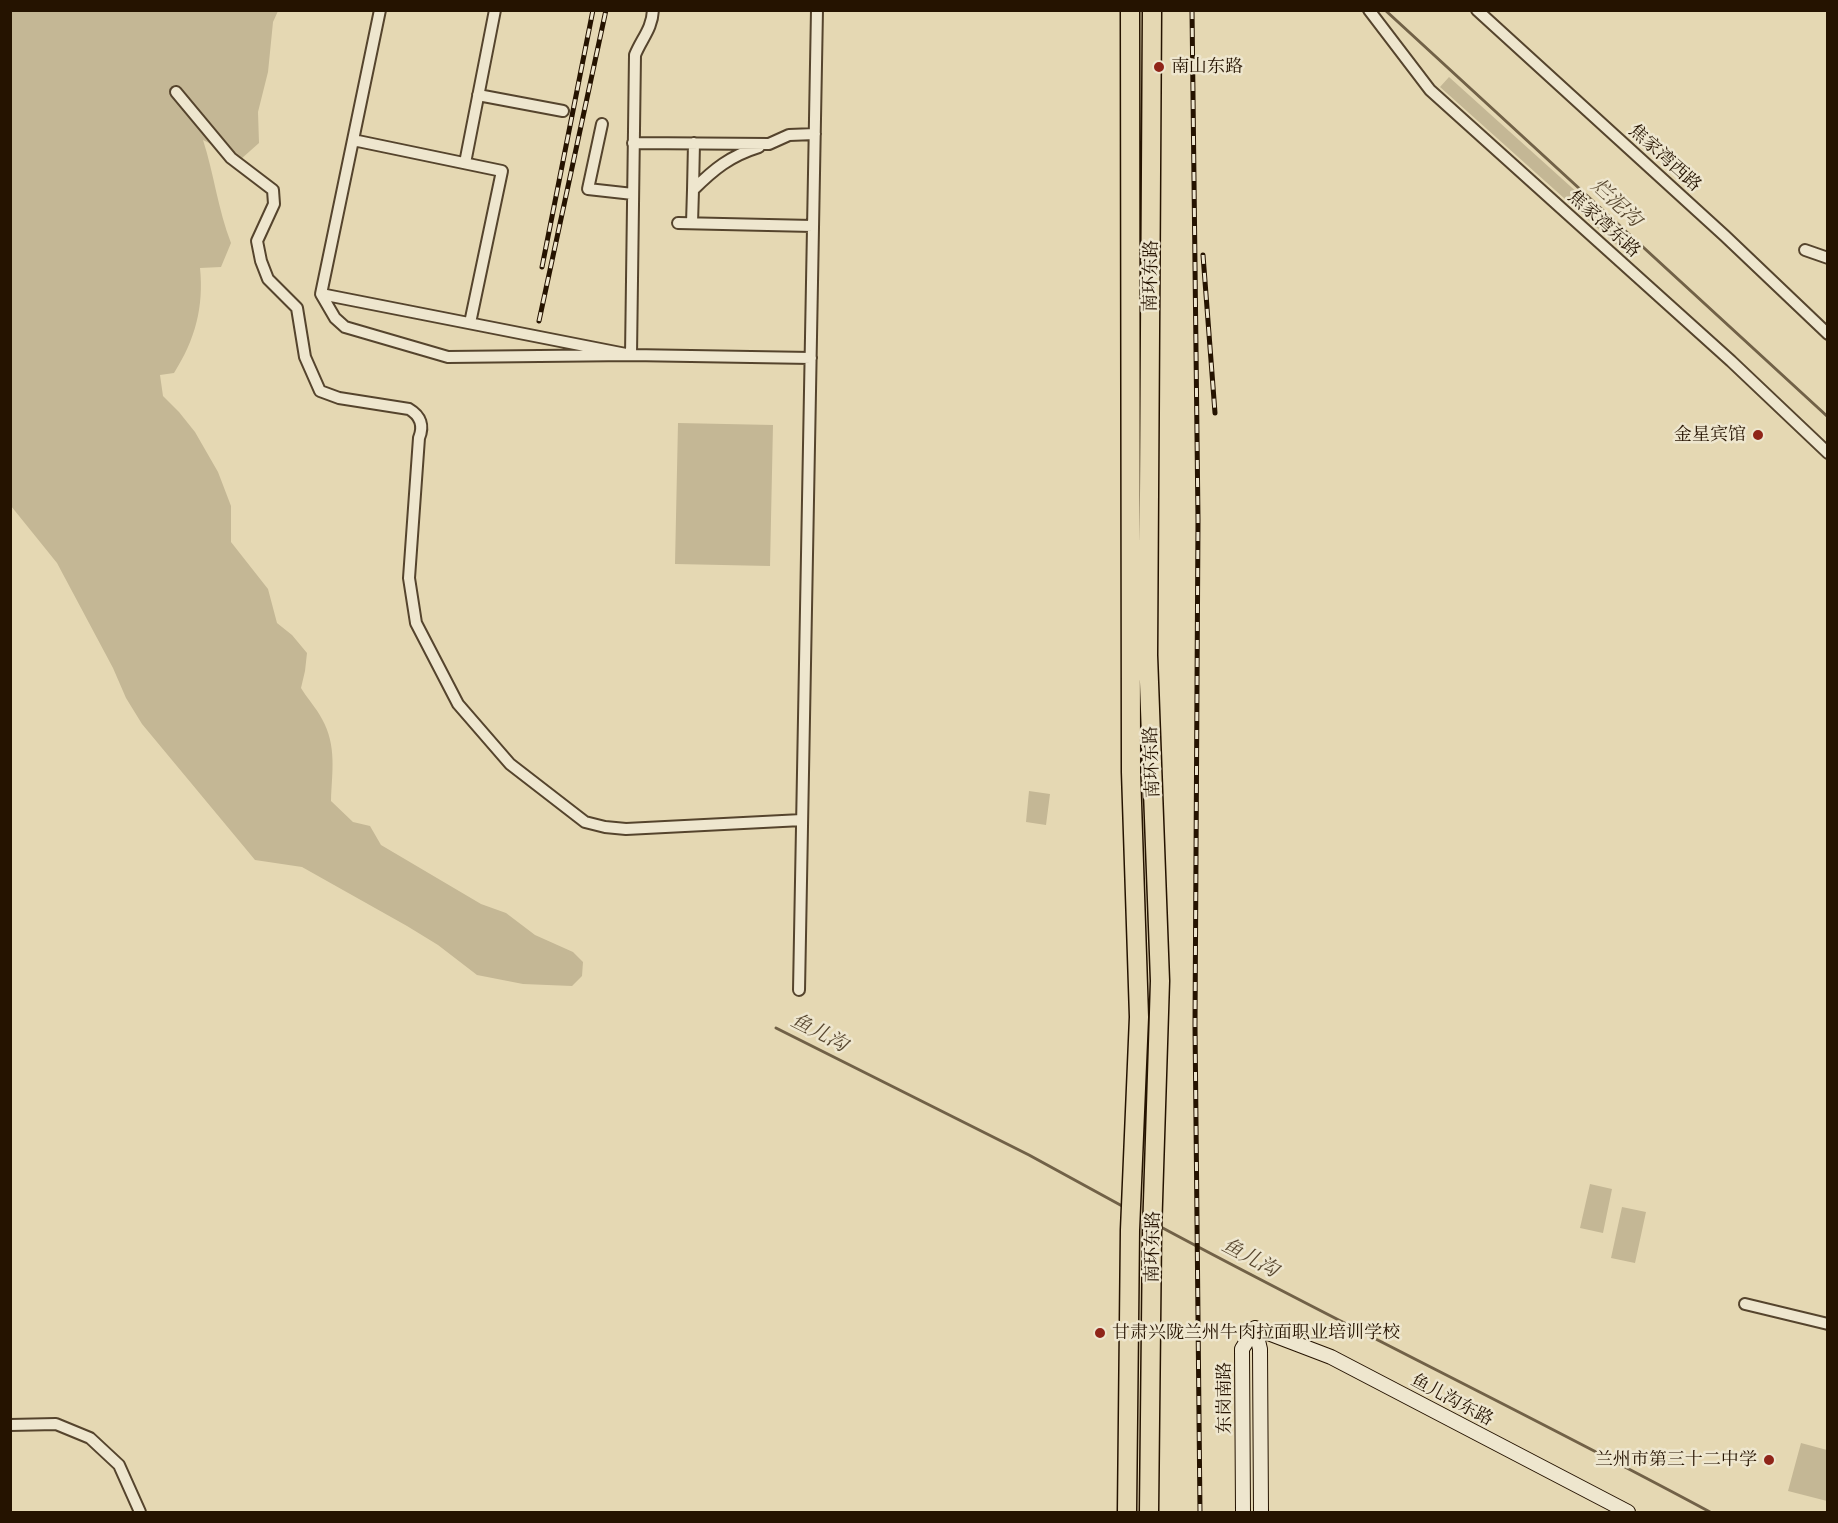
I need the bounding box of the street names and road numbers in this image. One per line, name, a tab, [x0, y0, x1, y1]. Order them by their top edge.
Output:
street label: 焦家湾西路	[1624, 120, 1706, 196]
street label: 焦家湾东路	[1563, 186, 1645, 262]
street label: 南环东路	[1140, 240, 1162, 312]
street label: 南环东路	[1140, 726, 1164, 798]
street label: 南环东路	[1142, 1211, 1164, 1283]
street label: 东岗南路	[1214, 1362, 1236, 1434]
street label: 鱼儿沟东路	[1407, 1369, 1497, 1431]

